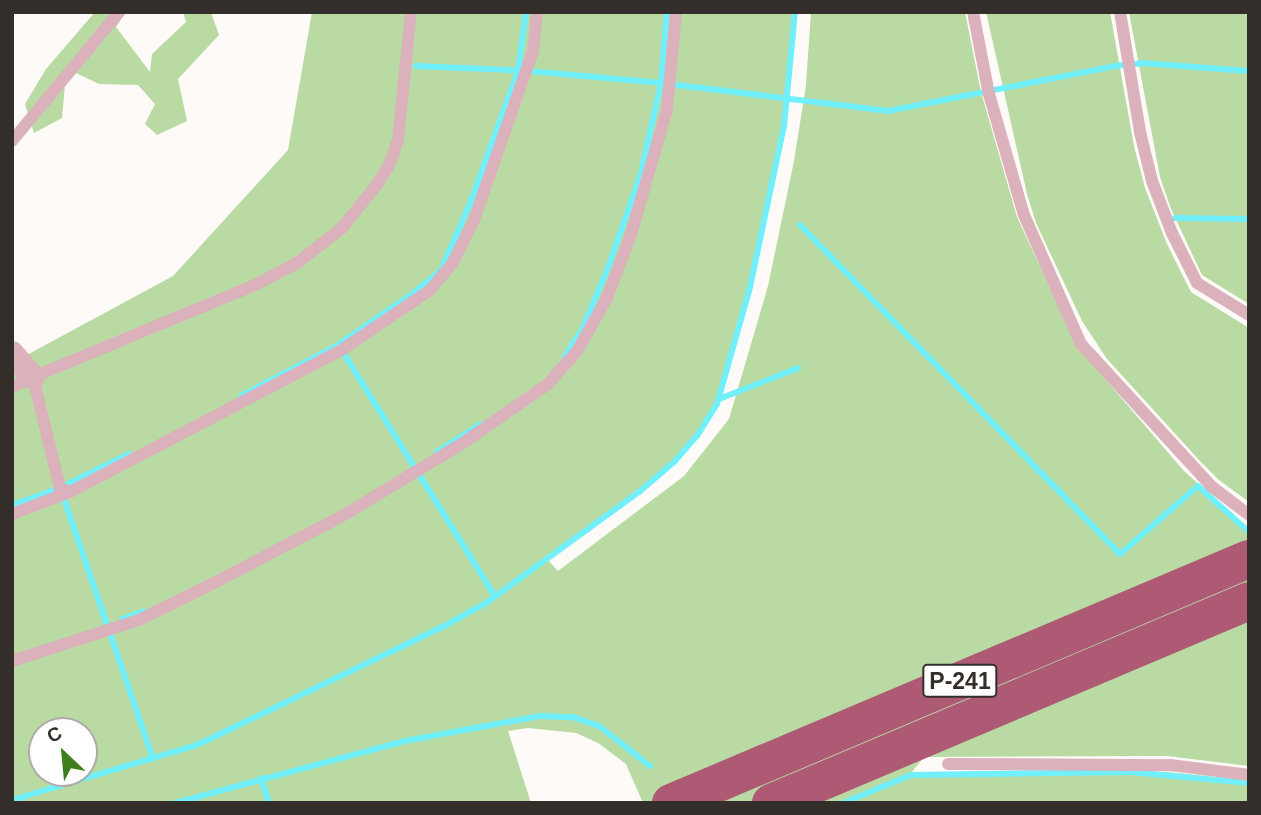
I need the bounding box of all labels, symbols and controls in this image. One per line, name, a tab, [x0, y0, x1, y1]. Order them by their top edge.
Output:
road number: Р-241	[922, 662, 998, 701]
north arrow	[28, 717, 98, 787]
text: С	[44, 722, 65, 747]

